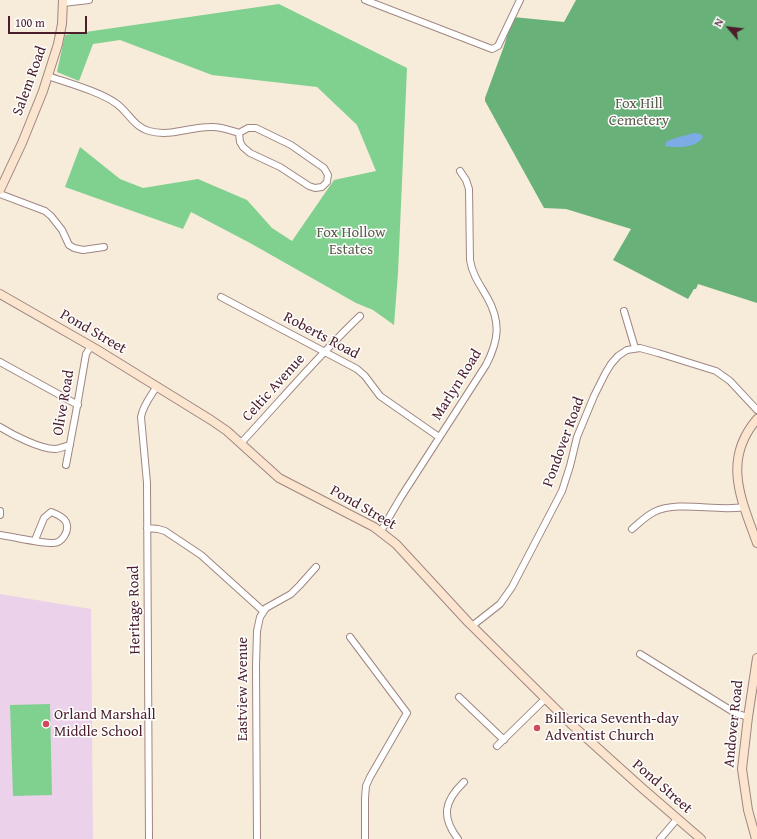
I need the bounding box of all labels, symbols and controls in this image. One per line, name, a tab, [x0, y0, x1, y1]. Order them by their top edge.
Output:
scale bar	[10, 8, 89, 34]
north arrow	[709, 8, 749, 48]
text: 100 m	[15, 14, 45, 31]
text: N	[710, 15, 727, 29]
street label: Salem Road	[9, 44, 51, 118]
park label: Fox Hill Cemetery	[609, 95, 669, 130]
park label: Fox Hollow Estates	[316, 224, 386, 259]
street label: Pond Street	[57, 306, 129, 358]
street label: Roberts Road	[280, 309, 362, 363]
street label: Marlyn Road	[428, 346, 486, 424]
street label: Celtic Avenue	[239, 350, 309, 426]
street label: Olive Road	[49, 369, 79, 437]
street label: Pondover Road	[539, 395, 589, 489]
street label: Pond Street	[327, 482, 399, 534]
street label: Heritage Road	[125, 565, 145, 655]
street label: Eastview Avenue	[234, 637, 252, 741]
street label: Andover Road	[720, 679, 748, 769]
place label: Orland Marshall Middle School	[54, 706, 156, 741]
place label: Billerica Seventh-day Adventist Church	[545, 710, 679, 745]
marker: Orland Marshall Middle School	[41, 719, 51, 729]
marker: Billerica Seventh-day Adventist Church	[532, 723, 542, 733]
street label: Pond Street	[628, 756, 696, 818]

